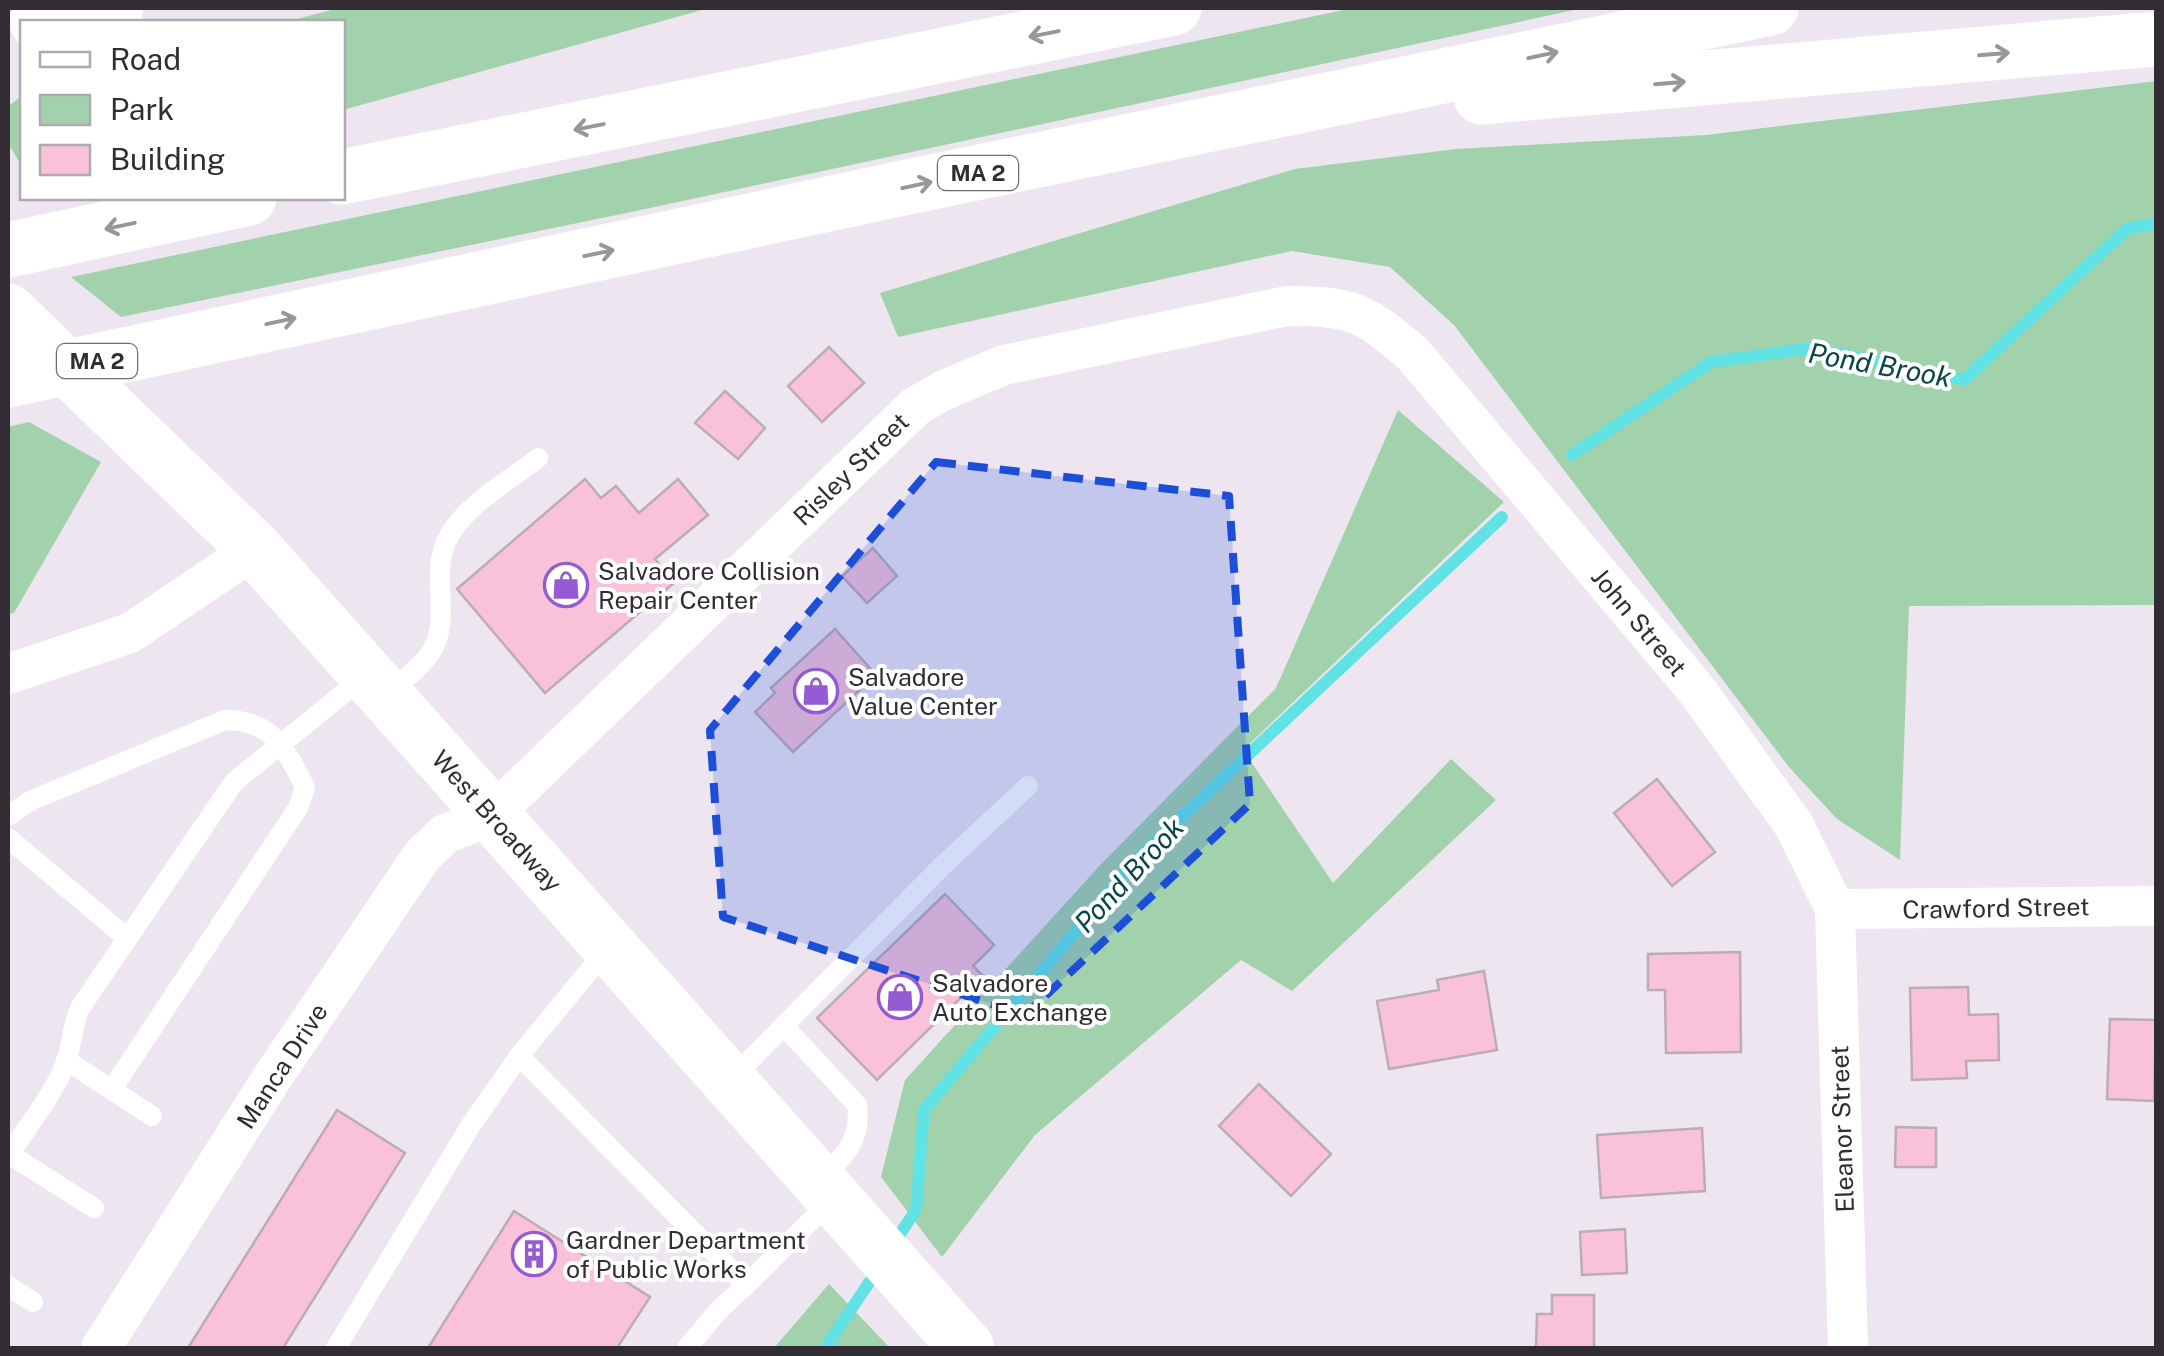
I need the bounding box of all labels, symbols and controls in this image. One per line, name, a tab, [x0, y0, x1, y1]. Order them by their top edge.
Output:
legend	[20, 20, 345, 200]
one-way arrow	[1029, 25, 1061, 44]
text: Road	[110, 41, 181, 77]
one-way arrow	[1527, 44, 1559, 63]
one-way arrow	[1978, 45, 2010, 64]
one-way arrow	[1654, 74, 1686, 93]
text: Park	[110, 91, 174, 127]
one-way arrow	[573, 118, 605, 137]
text: Building	[110, 141, 225, 177]
road number: MA 2	[938, 156, 1018, 190]
one-way arrow	[900, 175, 932, 194]
one-way arrow	[105, 218, 137, 236]
one-way arrow	[582, 243, 614, 261]
one-way arrow	[264, 311, 296, 330]
water label: Pond Brook	[1806, 336, 1954, 393]
road number: MA 2	[57, 344, 137, 378]
street label: Risley Street	[787, 406, 915, 532]
place label: Salvadore Collision Repair Center	[598, 556, 820, 615]
shop icon: Salvadore Collision Repair Center	[543, 562, 589, 608]
street label: John Street	[1585, 562, 1693, 682]
place label: Salvadore Value Center	[848, 662, 998, 721]
shop icon: Salvadore Value Center	[793, 668, 839, 714]
street label: West Broadway	[426, 744, 568, 898]
water label: Pond Brook	[1067, 811, 1190, 939]
street label: Crawford Street	[1902, 891, 2090, 925]
place label: Salvadore Auto Exchange	[932, 968, 1108, 1027]
shop icon: Salvadore Auto Exchange	[877, 974, 923, 1020]
street label: Manca Drive	[230, 998, 334, 1134]
street label: Eleanor Street	[1824, 1045, 1860, 1213]
place label: Gardner Department of Public Works	[566, 1225, 806, 1284]
building icon: Gardner Department of Public Works	[511, 1231, 557, 1277]

